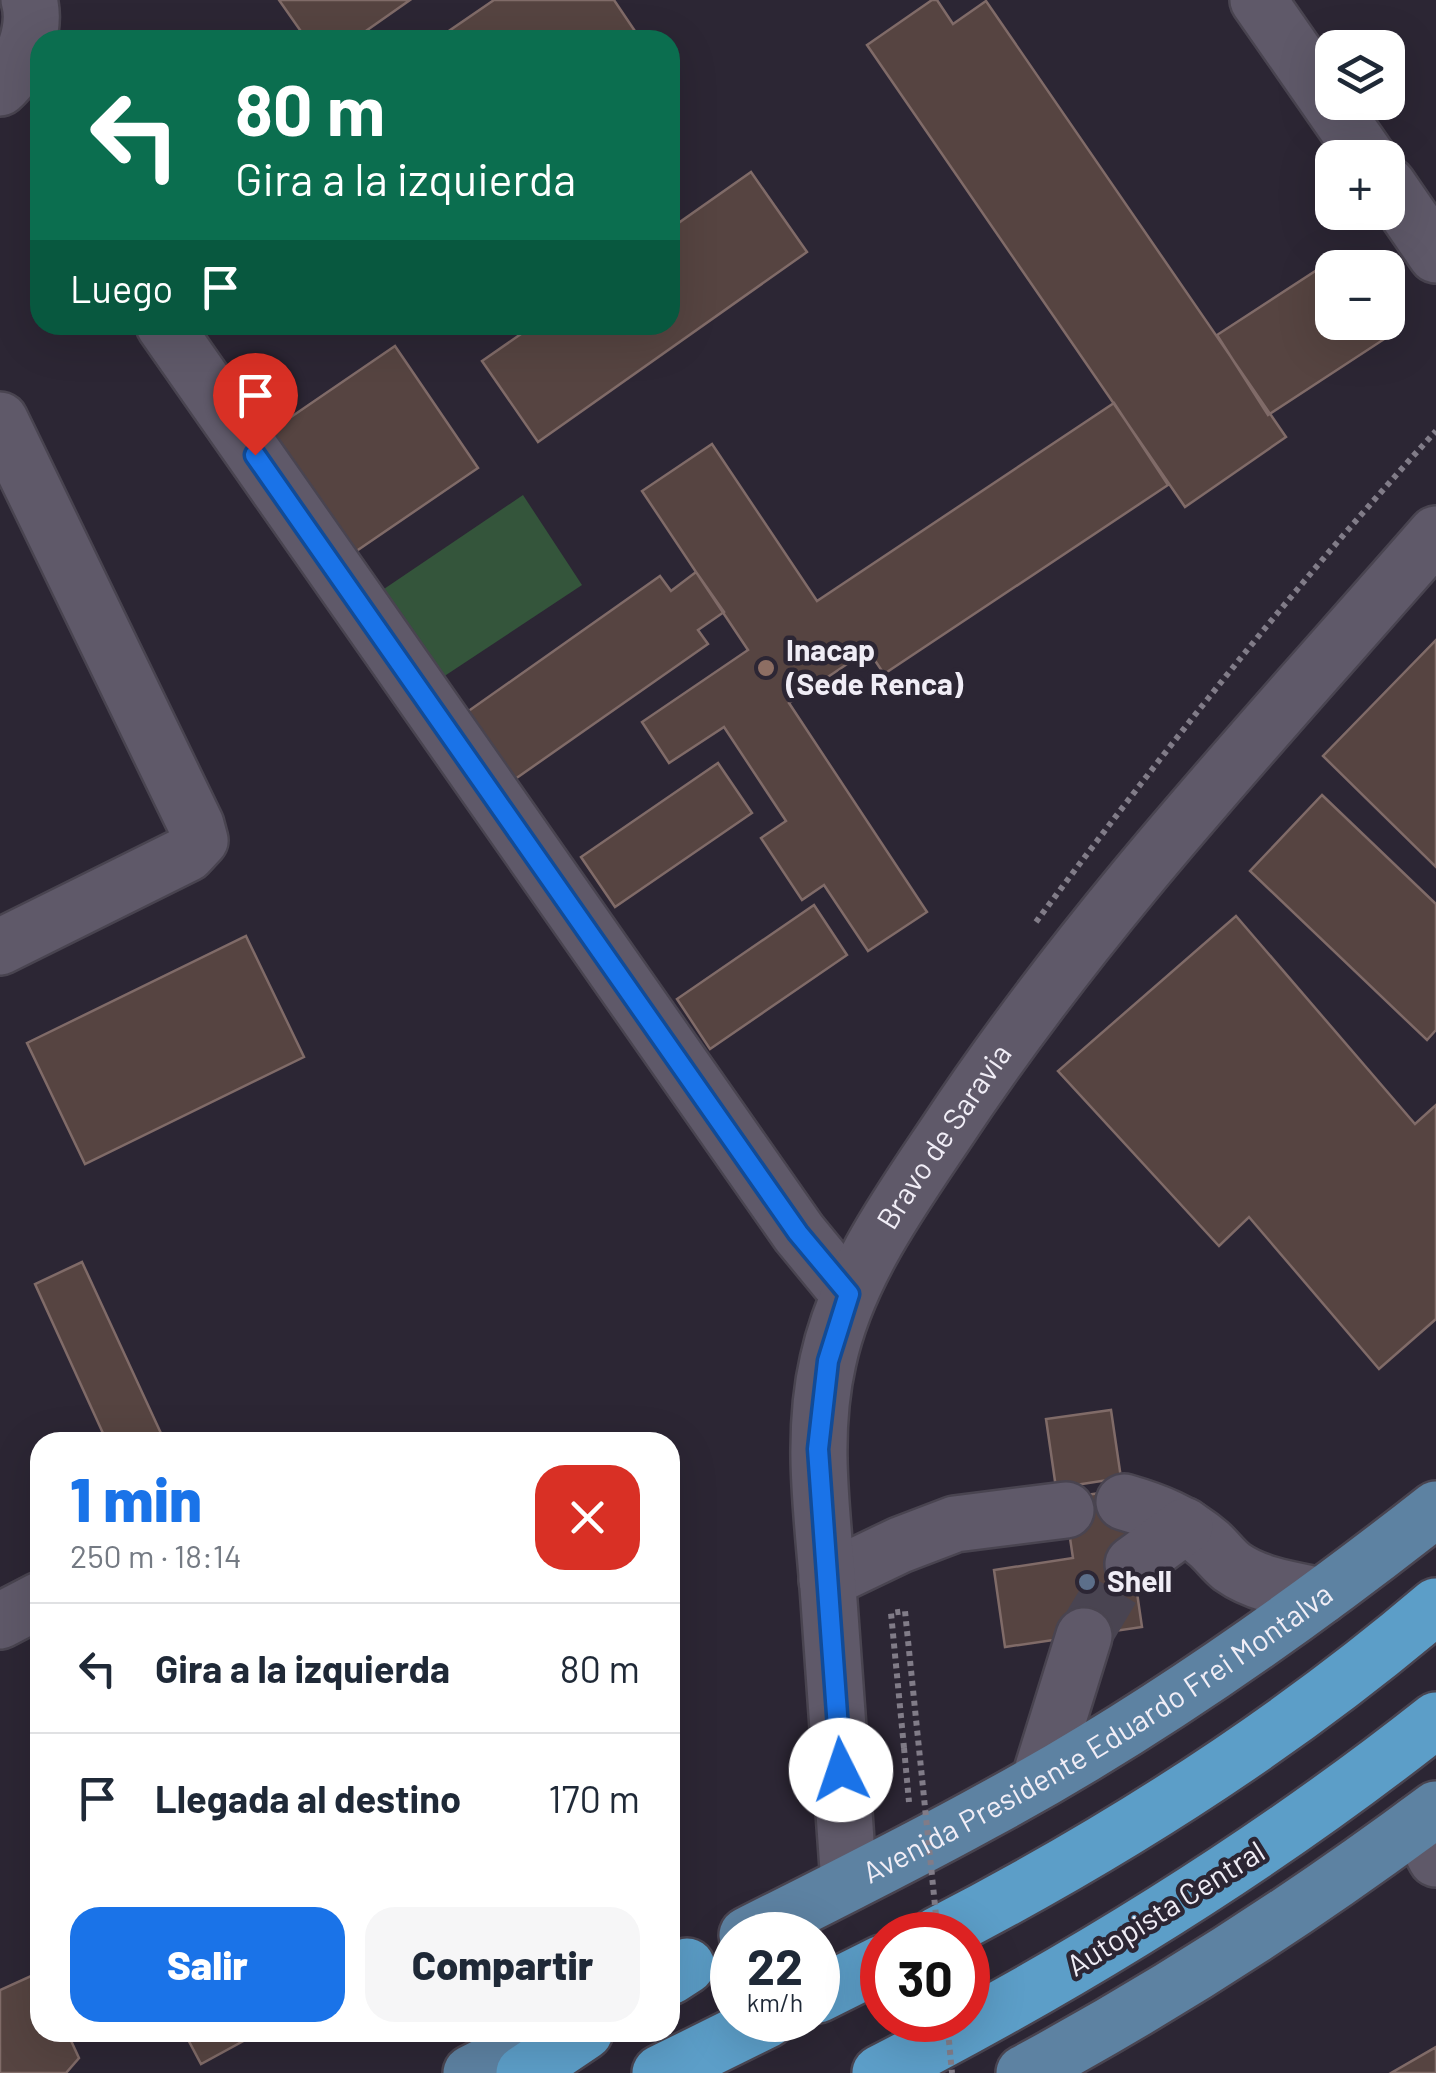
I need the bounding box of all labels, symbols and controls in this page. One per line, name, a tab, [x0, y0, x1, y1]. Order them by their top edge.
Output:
map controls	[1315, 30, 1405, 340]
button: layers	[1315, 30, 1405, 120]
text: 80 m	[235, 66, 385, 150]
icon: left	[70, 70, 200, 200]
button: +	[1315, 140, 1405, 230]
text: Gira a la izquierda	[235, 151, 576, 205]
button: −	[1315, 250, 1405, 340]
icon: arrive	[193, 260, 248, 315]
text: Luego	[70, 265, 173, 311]
pin	[213, 353, 298, 456]
icon: arrive	[228, 368, 283, 423]
place label: Inacap (Sede Renca)	[785, 631, 964, 701]
marker: Inacap (Sede Renca)	[755, 657, 777, 679]
street label: Bravo de Saravia	[868, 1036, 1018, 1235]
text: 1 min	[70, 1462, 202, 1534]
button: close	[535, 1465, 640, 1570]
text: 250 m · 18:14	[70, 1536, 242, 1574]
place label: Shell	[1107, 1562, 1172, 1598]
marker: Shell	[1076, 1571, 1098, 1593]
street label: Avenida Presidente Eduardo Frei Montalva	[856, 1574, 1339, 1889]
icon: left	[70, 1641, 125, 1696]
text: Gira a la izquierda	[155, 1645, 450, 1691]
text: 80 m	[560, 1645, 640, 1691]
position arrow	[789, 1718, 893, 1822]
icon: arrive	[70, 1771, 125, 1826]
text: Llegada al destino	[155, 1775, 461, 1821]
text: 170 m	[548, 1775, 640, 1821]
street label: Autopista Central	[1059, 1832, 1270, 1983]
button: Salir	[70, 1907, 345, 2022]
button: Compartir	[365, 1907, 640, 2022]
speed limit sign: 30	[860, 1912, 990, 2042]
text: 22	[747, 1935, 803, 1995]
text: km/h	[747, 1987, 803, 2017]

